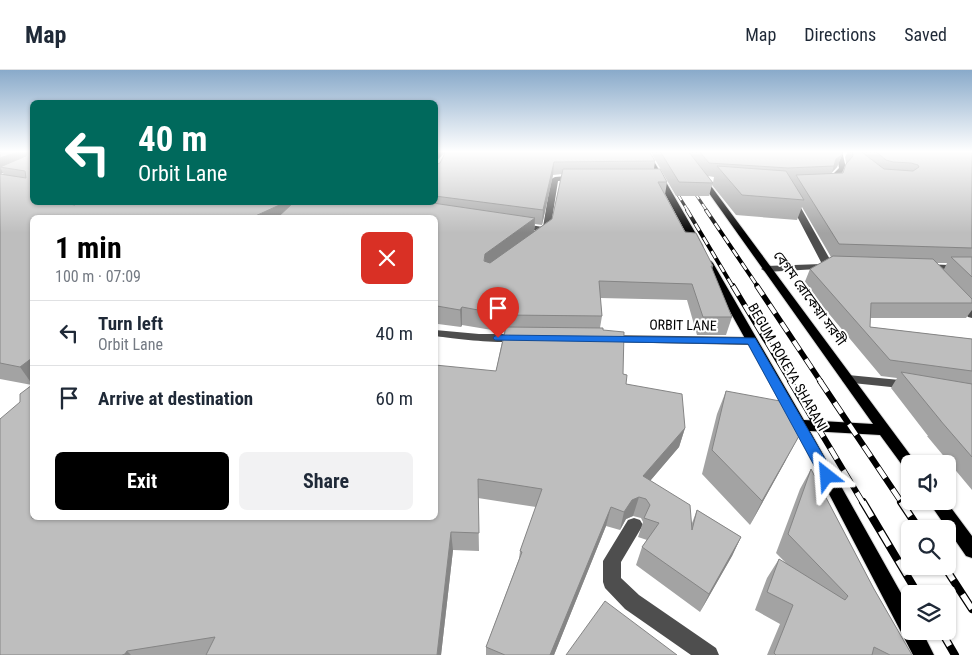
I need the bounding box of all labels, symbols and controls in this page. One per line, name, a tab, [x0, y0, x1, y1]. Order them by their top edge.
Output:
text: Map	[25, 21, 66, 49]
text: Map	[745, 24, 776, 45]
text: Directions	[804, 24, 876, 45]
text: Saved	[904, 24, 947, 45]
text: 40 m	[138, 119, 207, 160]
icon: left	[55, 120, 120, 185]
text: Orbit Lane	[138, 161, 227, 186]
text: 1 min	[55, 230, 122, 265]
button: close	[361, 232, 413, 284]
street label: বেগম রোকেয়া সরণী	[770, 248, 850, 349]
text: 100 m · 07:09	[55, 267, 141, 286]
pin	[477, 287, 519, 338]
icon: arrive	[484, 294, 512, 322]
street label: BEGUM ROKEYA SHARANI	[745, 300, 831, 434]
text: Turn left	[98, 312, 163, 335]
street label: ORBIT LANE	[649, 316, 717, 334]
icon: left	[55, 319, 83, 347]
text: 40 m	[376, 322, 413, 345]
text: Orbit Lane	[98, 335, 163, 354]
icon: arrive	[55, 384, 83, 412]
text: Arrive at destination	[98, 387, 253, 410]
text: 60 m	[376, 387, 413, 410]
position arrow	[800, 449, 852, 501]
button: Exit	[55, 452, 229, 510]
button: Share	[239, 452, 413, 510]
map controls	[901, 455, 956, 640]
button: sound	[901, 455, 956, 510]
button: search	[901, 520, 956, 575]
button: layers	[901, 585, 956, 640]

